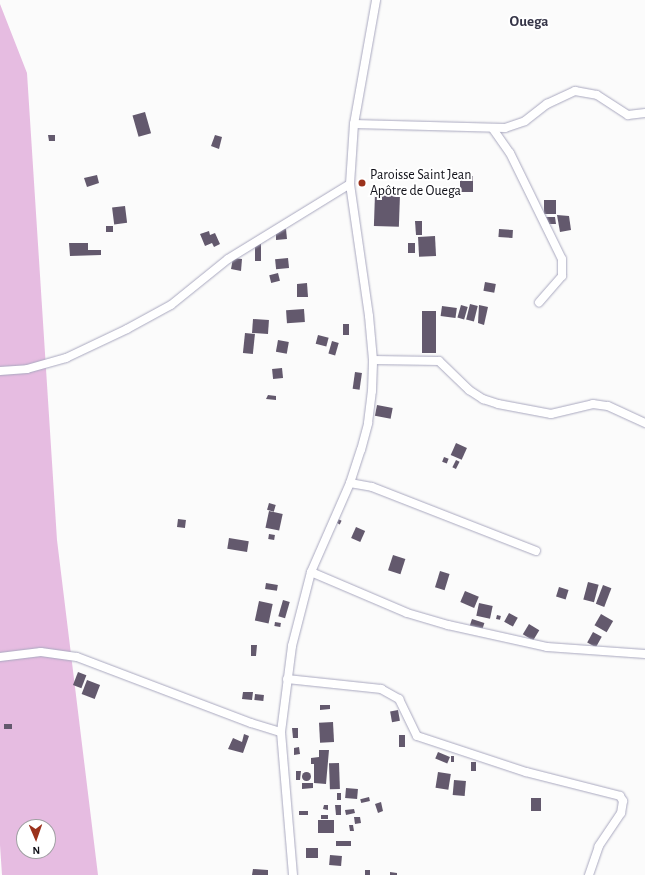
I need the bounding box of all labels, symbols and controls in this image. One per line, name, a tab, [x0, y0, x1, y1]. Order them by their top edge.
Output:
district label: Ouega	[510, 13, 548, 31]
place label: Paroisse Saint Jean Apôtre de Ouega	[370, 167, 471, 200]
marker: Paroisse Saint Jean Apôtre de Ouega	[357, 178, 367, 188]
north arrow	[16, 819, 56, 859]
text: N	[32, 845, 40, 856]

